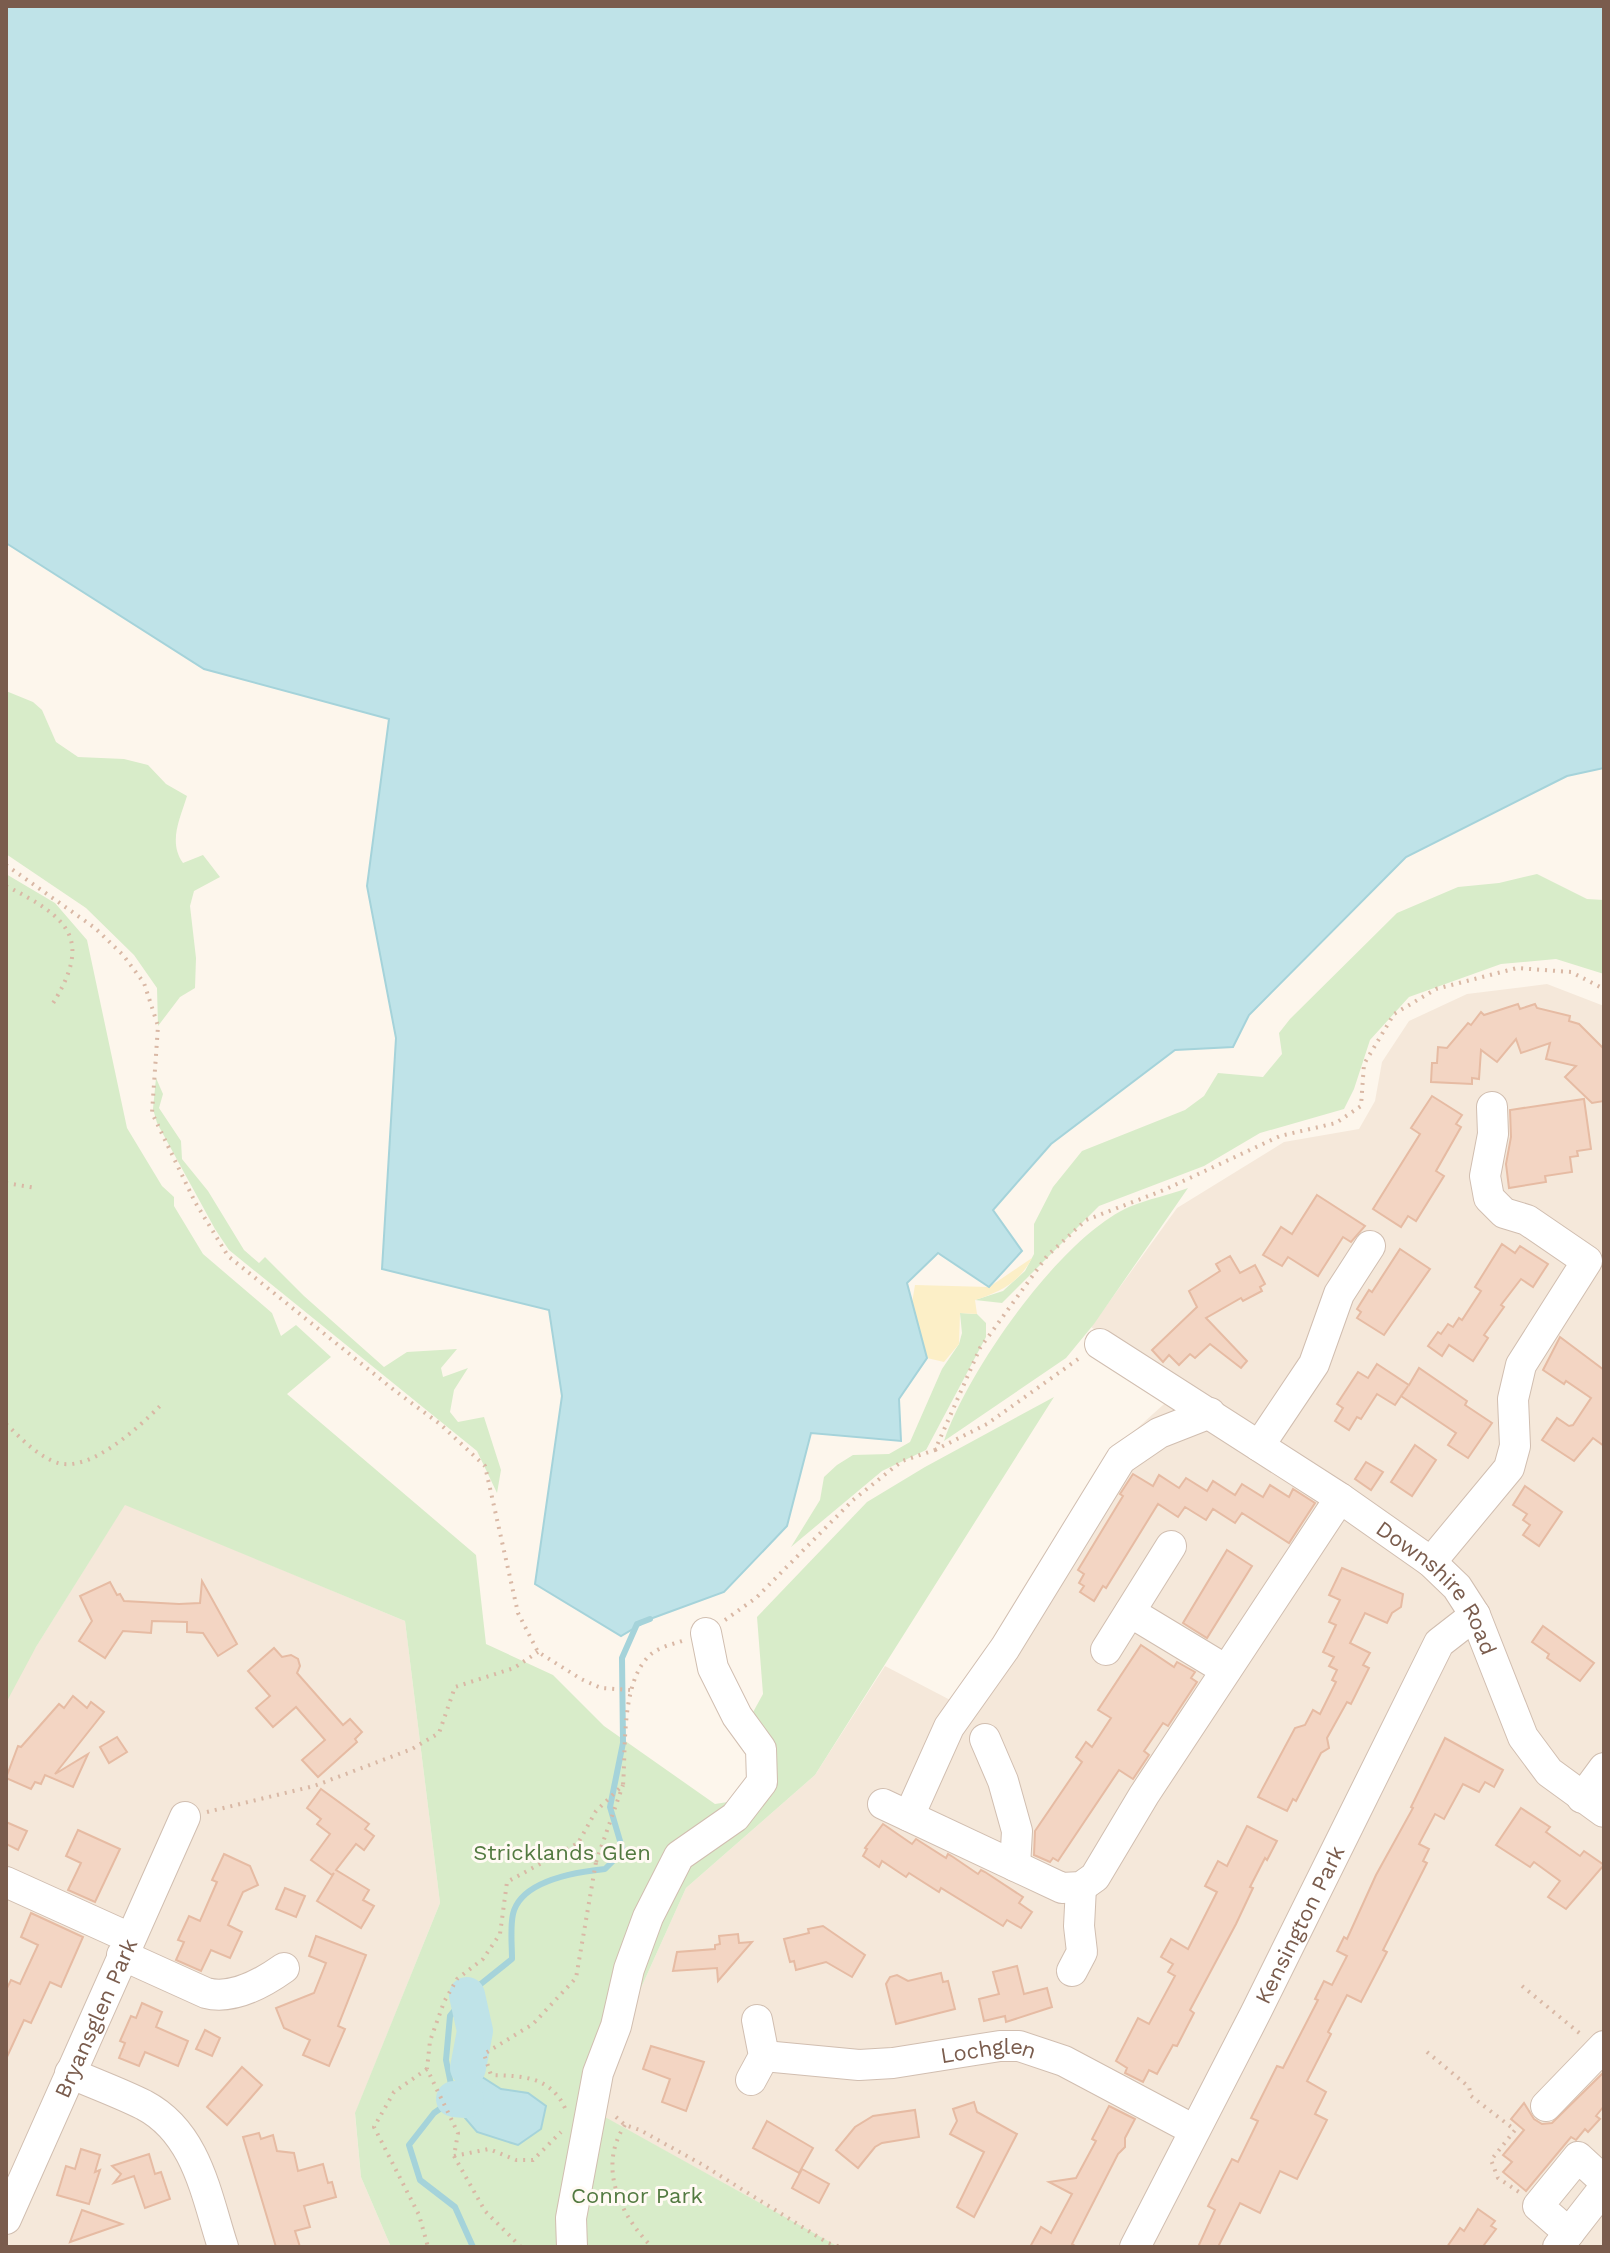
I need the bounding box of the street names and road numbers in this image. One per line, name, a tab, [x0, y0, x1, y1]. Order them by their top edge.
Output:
street label: Downshire Road	[1372, 1515, 1502, 1658]
street label: Kensington Park	[1250, 1841, 1349, 2008]
street label: Bryansglen Park	[49, 1934, 142, 2102]
street label: Lochglen	[939, 2033, 1040, 2068]

